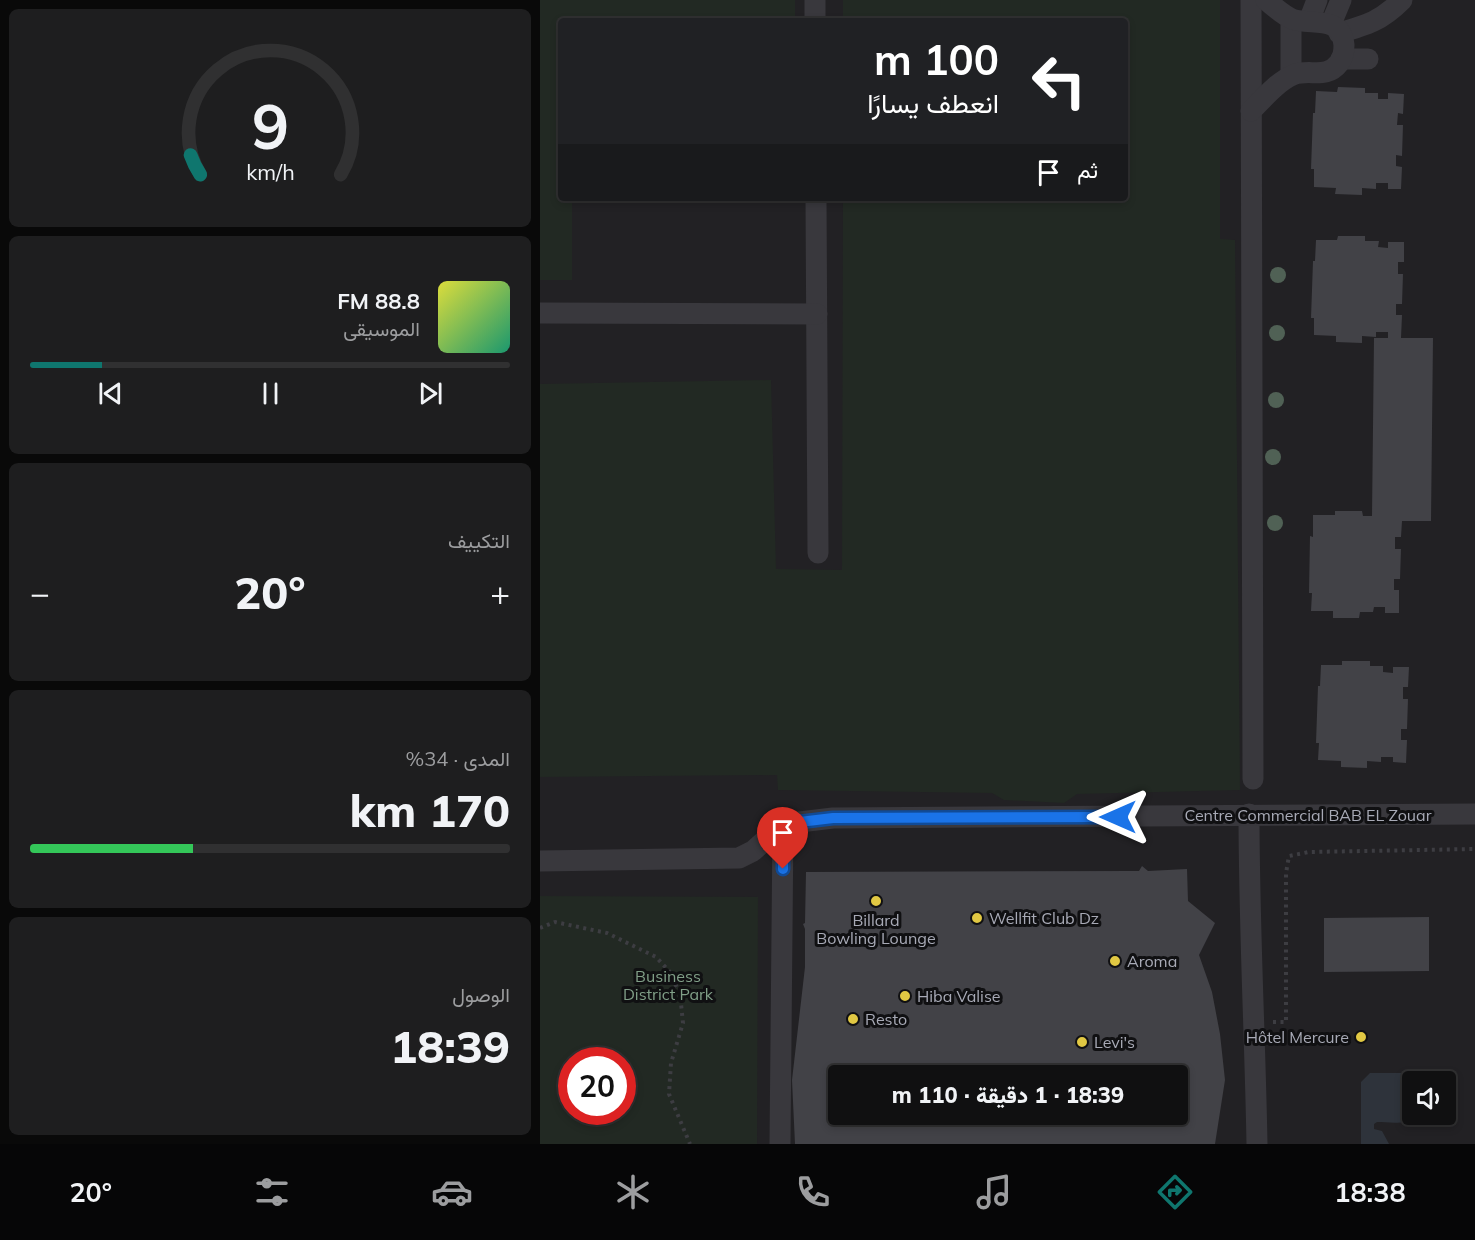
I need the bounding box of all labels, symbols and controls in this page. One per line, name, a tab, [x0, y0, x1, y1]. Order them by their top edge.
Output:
text: 100 m	[874, 33, 999, 86]
icon: left	[1020, 42, 1098, 120]
text: 9	[251, 86, 289, 165]
text: انعطف يسارًا	[867, 86, 999, 120]
icon: arrive	[1032, 156, 1065, 189]
text: ثم	[1077, 156, 1098, 184]
text: km/h	[246, 158, 294, 185]
text: 88.8 FM	[337, 287, 420, 315]
text: الموسيقى	[343, 316, 420, 341]
icon: previous	[94, 377, 127, 410]
icon: pause	[254, 377, 287, 410]
icon: next	[414, 377, 447, 410]
text: التكييف	[448, 528, 510, 553]
text: 20°	[234, 564, 306, 620]
text: −	[30, 572, 50, 613]
text: +	[490, 572, 510, 613]
text: المدى · 34%	[406, 746, 510, 771]
text: 170 km	[349, 782, 510, 838]
position arrow	[1086, 785, 1150, 849]
street label: Centre Commercial BAB EL Zouar	[1185, 805, 1432, 825]
pin	[757, 807, 808, 869]
icon: arrive	[766, 816, 799, 849]
marker: Billard Bowling Lounge	[869, 894, 883, 908]
place label: Wellfit Club Dz	[989, 908, 1099, 928]
place label: Billard Bowling Lounge	[816, 910, 936, 948]
marker: Wellfit Club Dz	[970, 911, 984, 925]
place label: Aroma	[1127, 951, 1177, 971]
marker: Aroma	[1108, 954, 1122, 968]
park label: Business District Park	[623, 966, 714, 1004]
text: الوصول	[452, 982, 510, 1007]
place label: Hiba Valise	[917, 986, 1001, 1006]
marker: Hiba Valise	[898, 989, 912, 1003]
place label: Resto	[865, 1009, 907, 1029]
marker: Resto	[846, 1012, 860, 1026]
text: 18:39	[390, 1018, 510, 1074]
place label: Hôtel Mercure	[1246, 1027, 1349, 1047]
marker: Hôtel Mercure	[1354, 1030, 1368, 1044]
place label: Levi's	[1094, 1032, 1135, 1052]
marker: Levi's	[1075, 1035, 1089, 1049]
speed limit sign: 20	[558, 1047, 636, 1125]
map controls	[1402, 1071, 1456, 1125]
button: sound	[1402, 1071, 1456, 1125]
text: 18:39 · 1 دقيقة · 110 m	[892, 1081, 1124, 1109]
icon: filters	[251, 1171, 293, 1213]
icon: car	[431, 1171, 473, 1213]
icon: climate	[612, 1171, 654, 1213]
icon: phone	[792, 1171, 834, 1213]
icon: music	[973, 1171, 1015, 1213]
icon: directions	[1154, 1171, 1196, 1213]
text: 20°	[69, 1175, 112, 1209]
text: 18:38	[1334, 1175, 1406, 1209]

